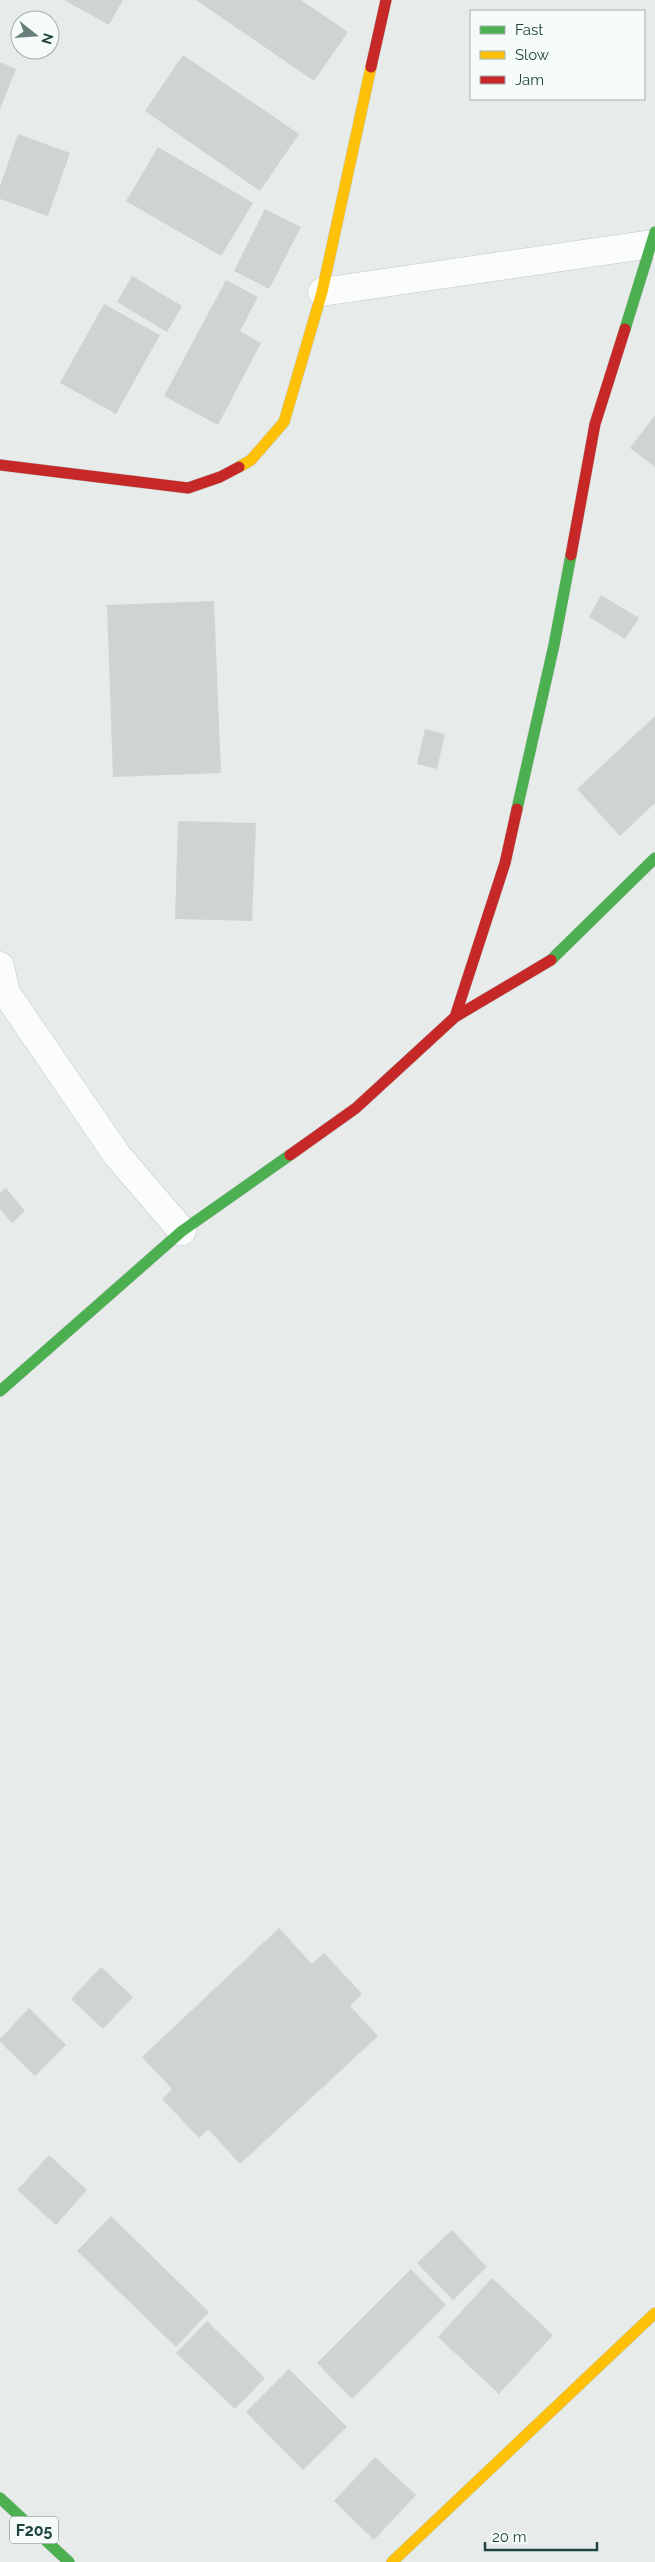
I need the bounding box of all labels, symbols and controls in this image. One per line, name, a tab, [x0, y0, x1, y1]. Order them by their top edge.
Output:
north arrow	[10, 10, 60, 60]
legend	[470, 10, 645, 100]
text: Fast	[515, 21, 543, 39]
text: N	[38, 31, 57, 46]
text: Slow	[515, 46, 549, 64]
text: Jam	[515, 71, 544, 89]
road number: F205	[10, 2516, 58, 2544]
scale bar	[485, 2520, 598, 2552]
text: 20 m	[492, 2528, 527, 2546]

